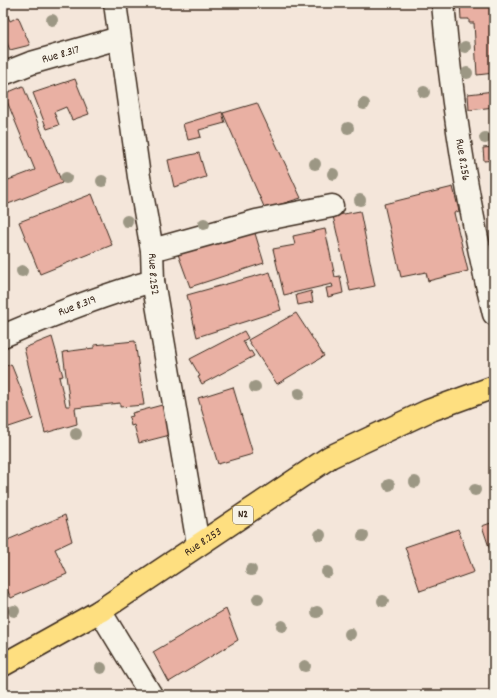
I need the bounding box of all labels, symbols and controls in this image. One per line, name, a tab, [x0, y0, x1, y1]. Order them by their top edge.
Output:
street label: Rue 8.317	[40, 41, 82, 68]
street label: Rue 8.256	[451, 137, 474, 182]
street label: Rue 8.252	[144, 253, 164, 296]
street label: Rue 8.319	[56, 291, 98, 321]
road number: N2	[233, 506, 253, 524]
street label: Rue 8.253	[181, 523, 225, 561]

